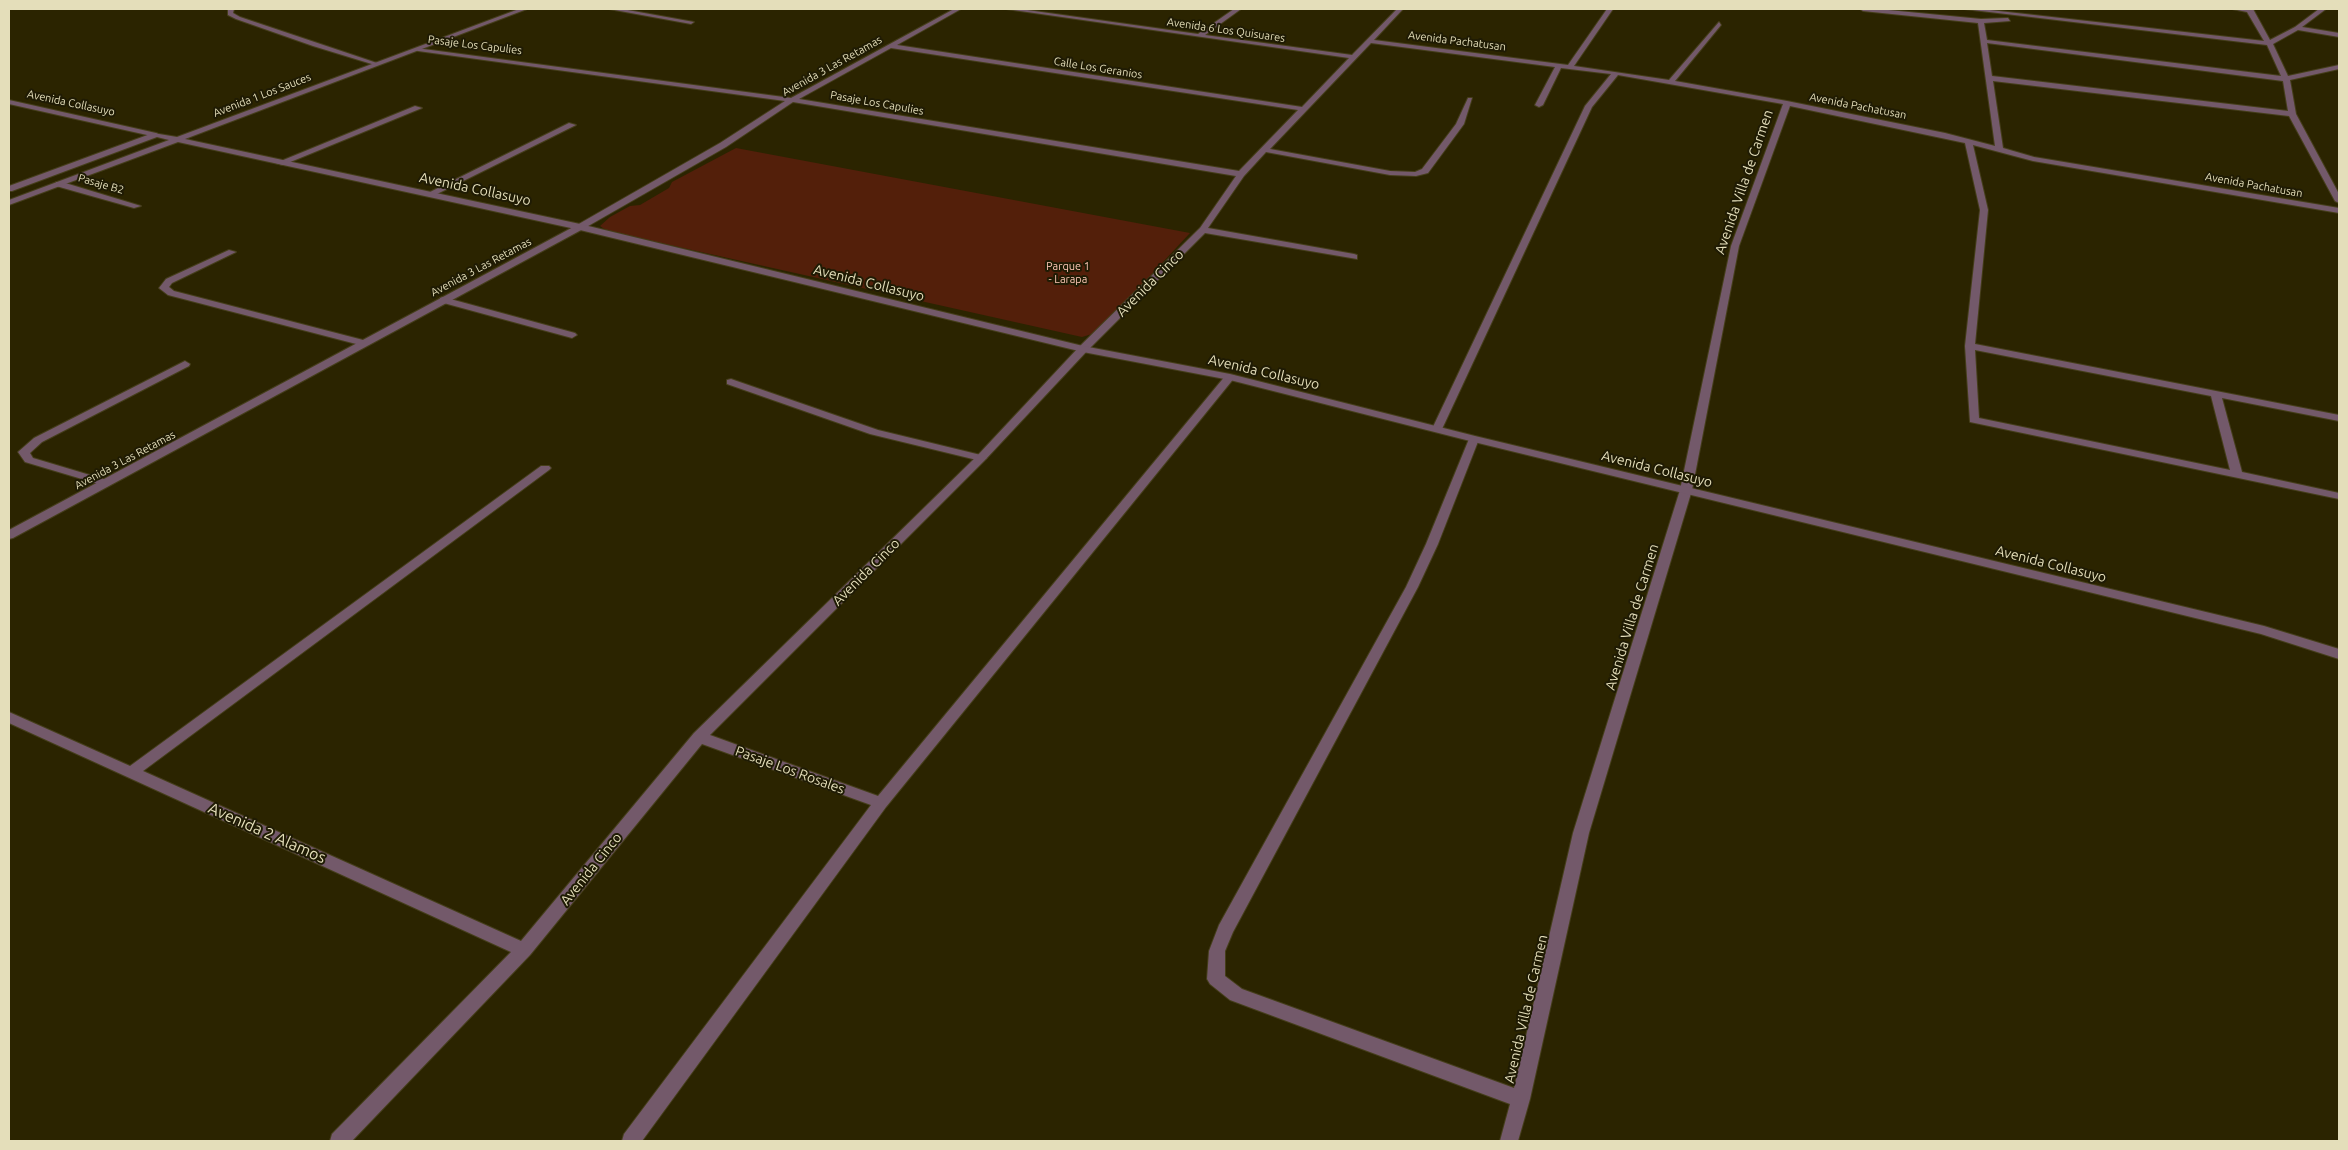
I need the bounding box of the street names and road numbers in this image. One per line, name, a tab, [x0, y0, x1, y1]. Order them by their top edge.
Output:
street label: Avenida 6 Los Quisuares	[1166, 15, 1286, 45]
street label: Avenida Pachatusan	[1407, 28, 1507, 54]
street label: Pasaje Los Capulies	[427, 33, 523, 57]
street label: Avenida 3 Las Retamas	[780, 33, 884, 99]
street label: Calle Los Geranios	[1053, 54, 1143, 82]
street label: Avenida 1 Los Sauces	[211, 70, 313, 120]
street label: Avenida Collasuyo	[26, 87, 116, 119]
street label: Pasaje Los Capulies	[829, 88, 925, 118]
street label: Avenida Pachatusan	[1808, 90, 1908, 122]
street label: Avenida Villa de Carmen	[1711, 107, 1777, 257]
street label: Avenida Collasuyo	[418, 169, 532, 209]
street label: Avenida Pachatusan	[2204, 170, 2304, 200]
street label: Pasaje B2	[77, 171, 125, 197]
street label: Avenida 3 Las Retamas	[428, 235, 534, 299]
street label: Avenida Cinco	[1113, 246, 1187, 320]
street label: Avenida Collasuyo	[812, 261, 926, 305]
street label: Avenida Collasuyo	[1207, 351, 1321, 393]
street label: Avenida 3 Las Retamas	[72, 428, 178, 492]
street label: Avenida Collasuyo	[1600, 447, 1714, 491]
street label: Avenida Cinco	[829, 535, 903, 609]
street label: Avenida Villa de Carmen	[1602, 542, 1662, 692]
street label: Avenida Collasuyo	[1994, 542, 2108, 586]
street label: Pasaje Los Rosales	[733, 742, 847, 798]
street label: Avenida 2 Alamos	[205, 798, 329, 868]
street label: Avenida Cinco	[557, 829, 625, 909]
street label: Avenida Villa de Carmen	[1501, 933, 1551, 1085]

